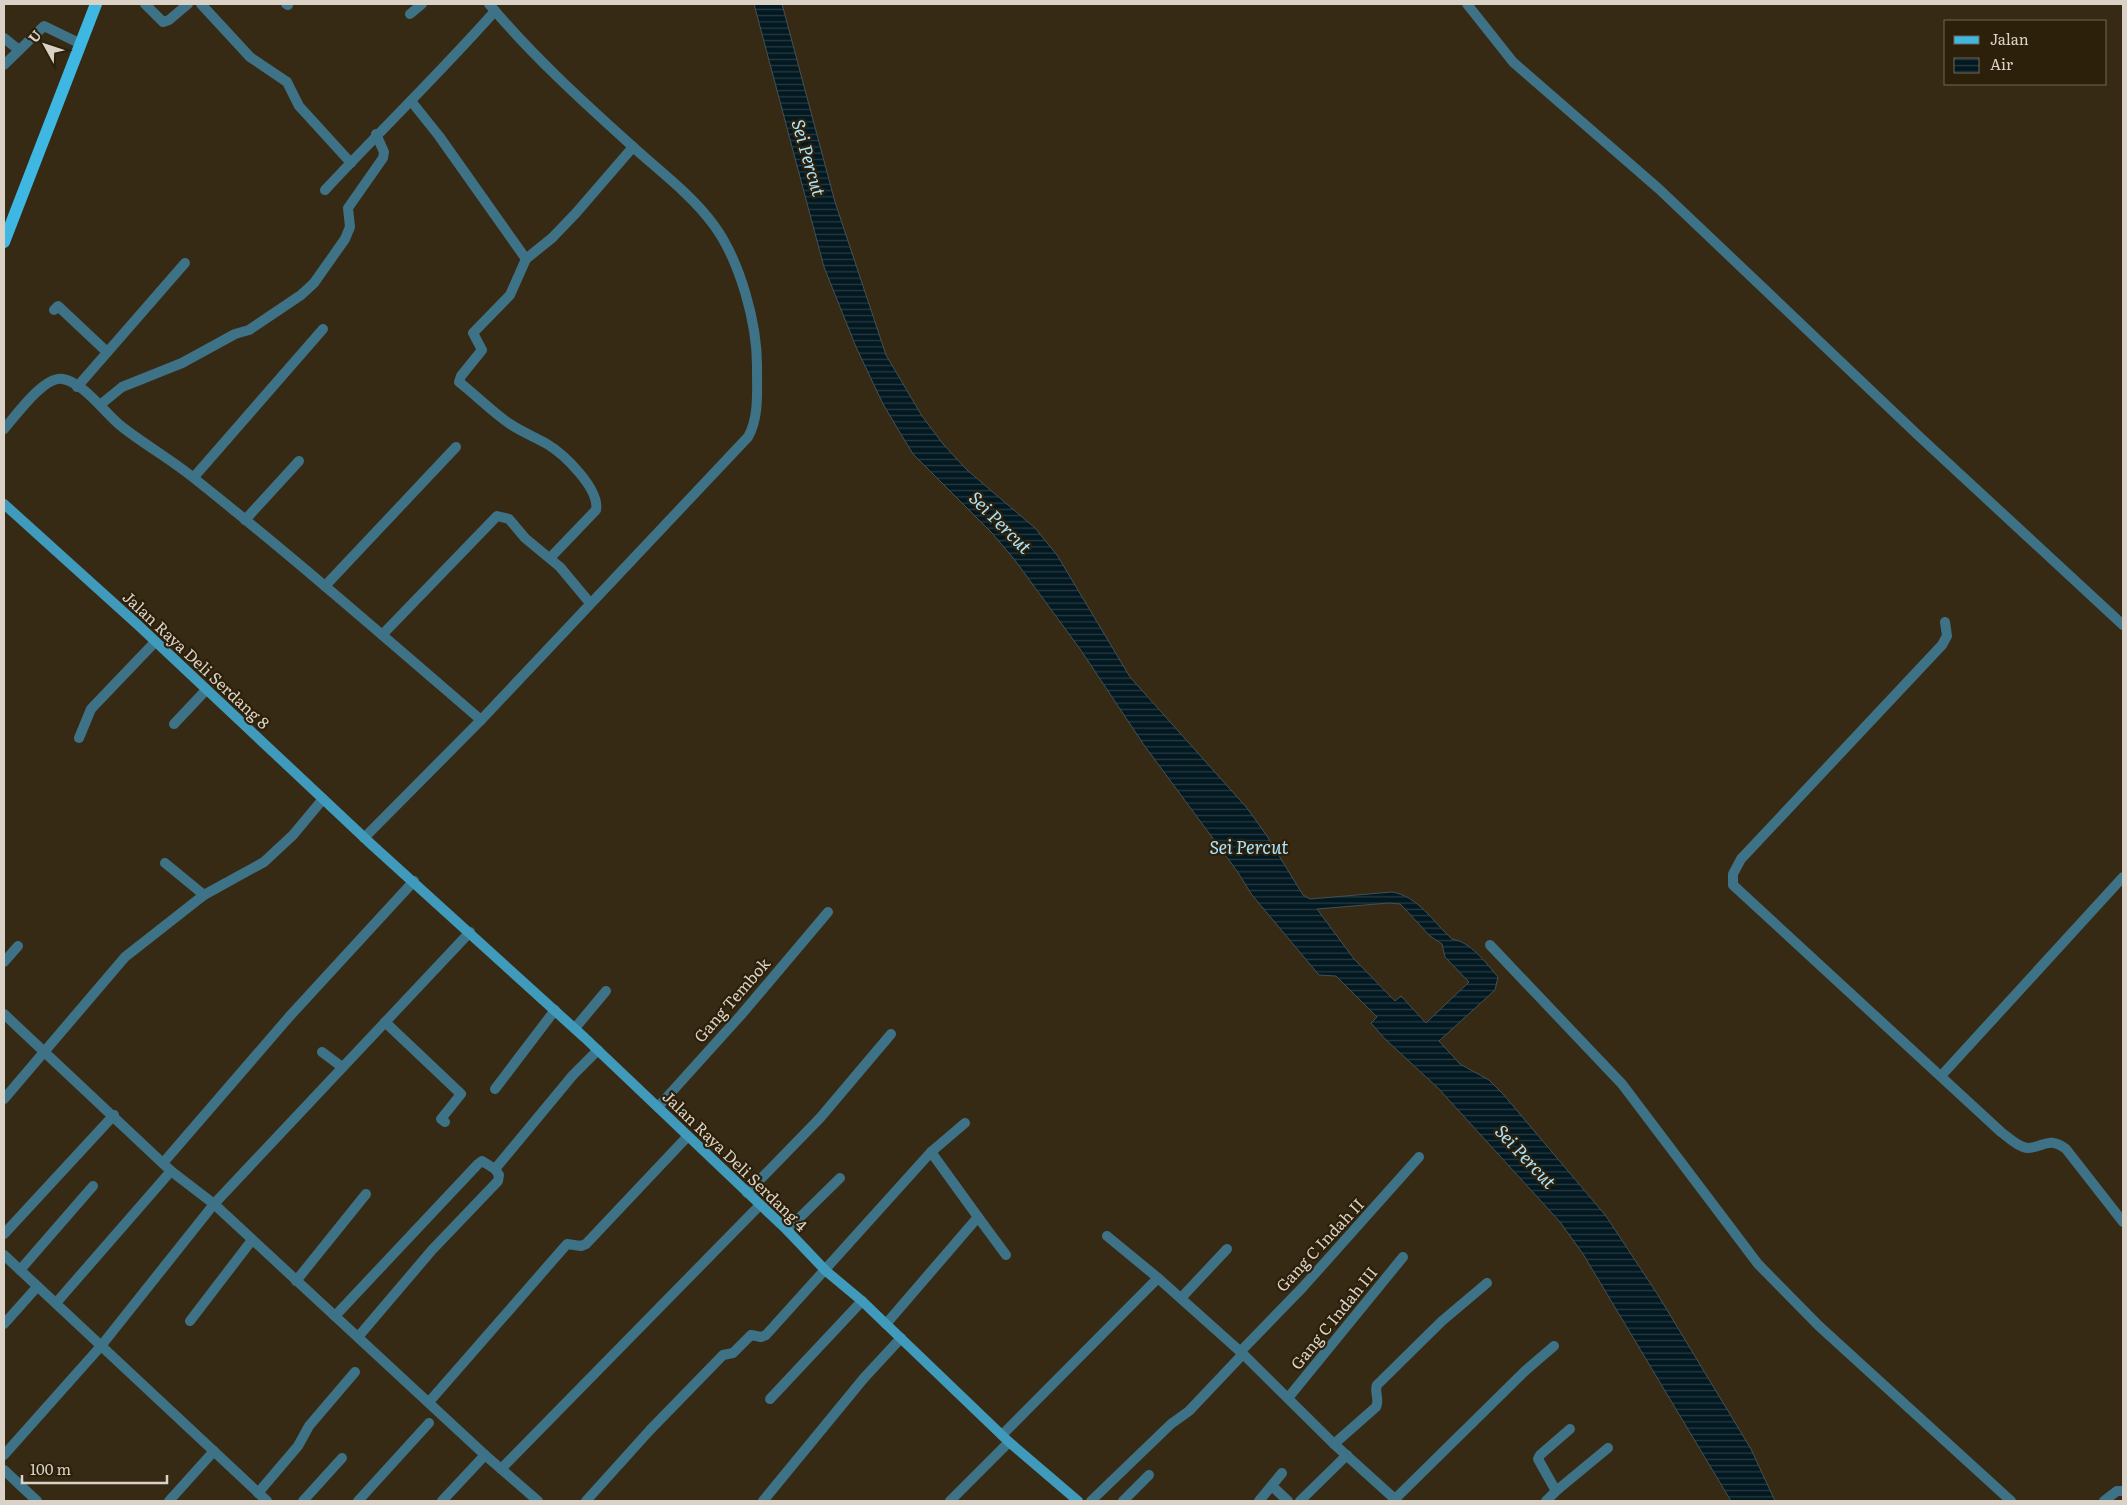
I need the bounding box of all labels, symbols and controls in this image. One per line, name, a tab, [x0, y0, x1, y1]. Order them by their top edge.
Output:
north arrow	[20, 20, 70, 70]
legend	[1944, 20, 2107, 85]
text: U	[23, 25, 45, 47]
text: Jalan	[1990, 27, 2029, 50]
text: Air	[1990, 52, 2013, 75]
water label: Sei Percut	[786, 116, 833, 199]
water label: Sei Percut	[964, 484, 1039, 559]
street label: Jalan Raya Deli Serdang 8	[118, 584, 276, 734]
water label: Sei Percut	[1209, 833, 1289, 860]
street label: Gang Tembok	[688, 951, 775, 1047]
street label: Jalan Raya Deli Serdang 4	[658, 1084, 814, 1236]
water label: Sei Percut	[1489, 1118, 1563, 1194]
street label: Gang C Indah II	[1270, 1192, 1369, 1296]
street label: Gang C Indah III	[1284, 1261, 1382, 1374]
scale bar	[22, 1452, 168, 1484]
text: 100 m	[30, 1457, 71, 1480]

